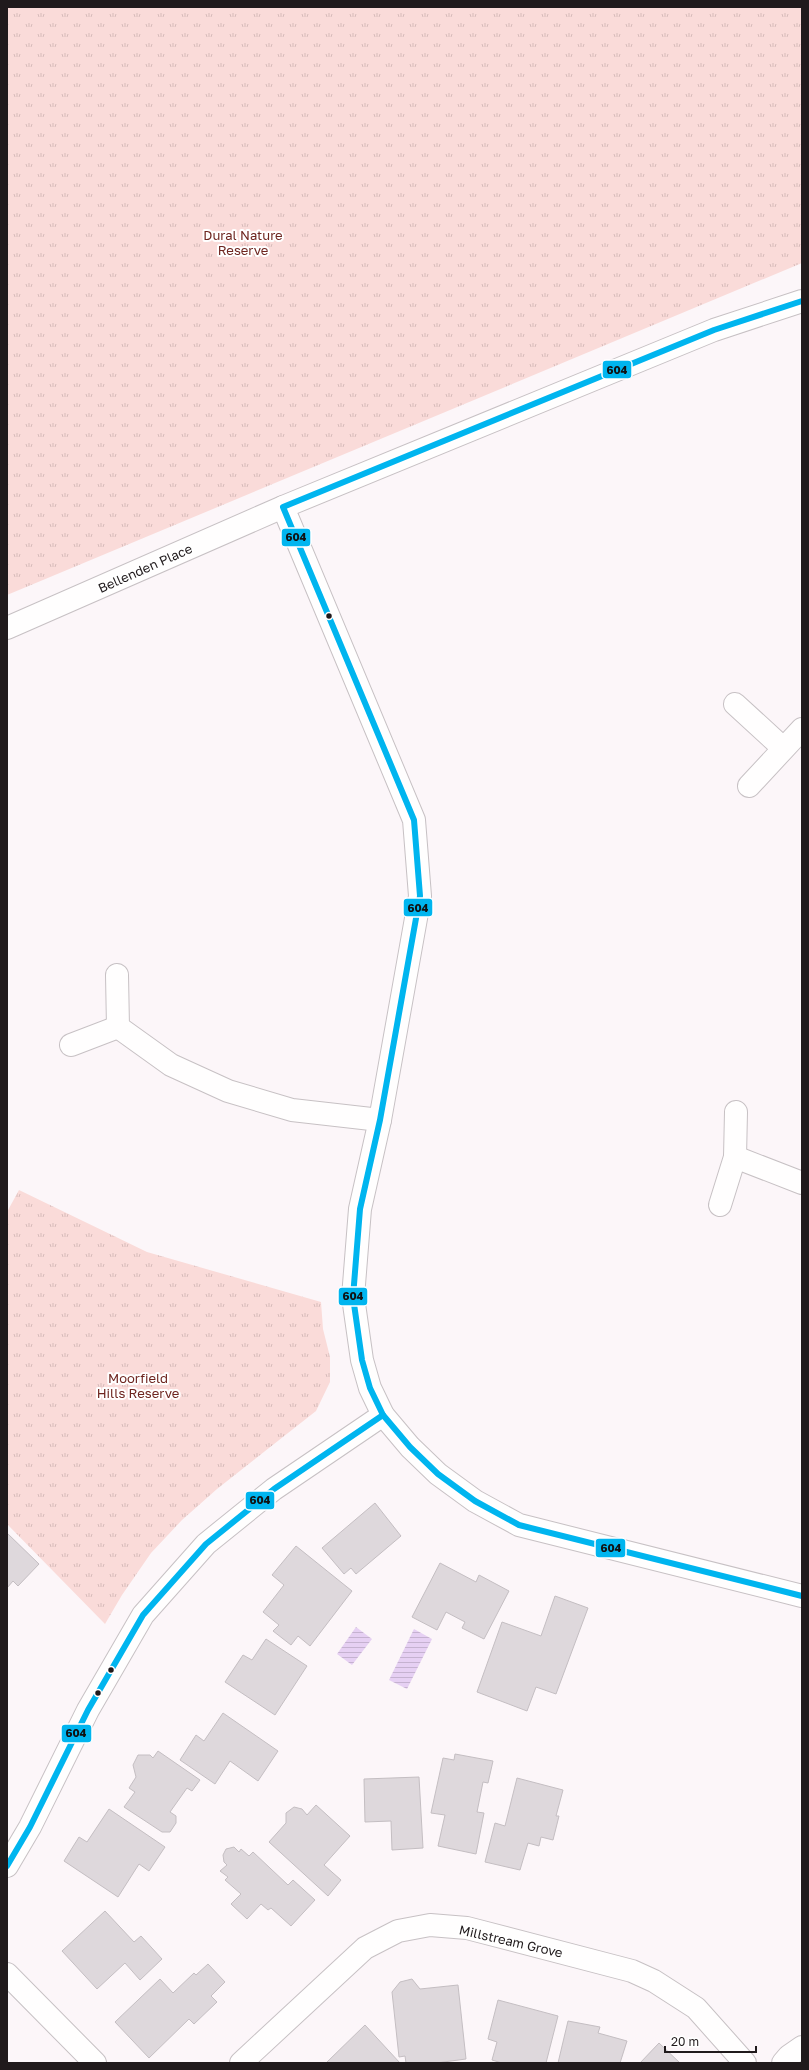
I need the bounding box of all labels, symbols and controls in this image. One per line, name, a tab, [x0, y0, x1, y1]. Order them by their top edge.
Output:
park label: Dural Nature Reserve	[203, 227, 283, 258]
line badge: 604	[602, 360, 632, 379]
text: 604	[606, 363, 628, 376]
line badge: 604	[281, 528, 311, 547]
text: 604	[285, 530, 307, 543]
street label: Bellenden Place	[95, 540, 195, 596]
unlabelled marker	[324, 611, 334, 621]
line badge: 604	[403, 898, 433, 917]
text: 604	[407, 901, 429, 914]
line badge: 604	[338, 1287, 368, 1306]
text: 604	[342, 1289, 364, 1302]
park label: Moorfield Hills Reserve	[97, 1370, 179, 1401]
line badge: 604	[245, 1491, 275, 1510]
text: 604	[249, 1493, 271, 1506]
line badge: 604	[595, 1538, 626, 1558]
text: 604	[600, 1541, 622, 1554]
unlabelled marker	[106, 1665, 116, 1675]
unlabelled marker	[93, 1688, 103, 1698]
line badge: 604	[61, 1724, 92, 1743]
text: 604	[65, 1726, 87, 1739]
street label: Millstream Grove	[458, 1921, 564, 1961]
scale bar	[665, 2028, 756, 2054]
text: 20 m	[671, 2034, 699, 2049]

